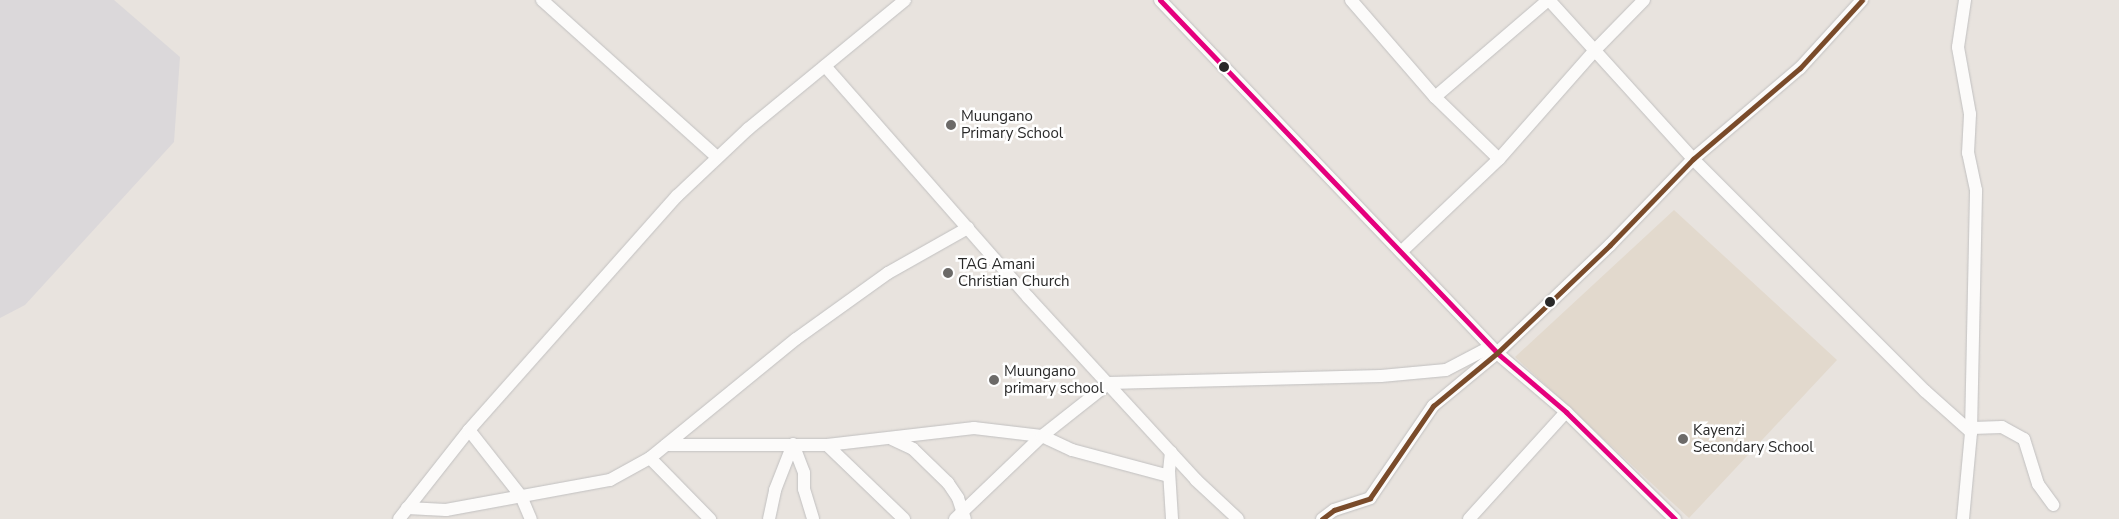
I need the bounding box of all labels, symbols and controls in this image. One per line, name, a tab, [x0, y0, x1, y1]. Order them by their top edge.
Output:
unlabelled marker	[1219, 62, 1229, 72]
place label: Muungano Primary School	[961, 107, 1063, 142]
marker: Muungano Primary School	[945, 119, 957, 131]
place label: TAG Amani Christian Church	[958, 255, 1069, 290]
marker: TAG Amani Christian Church	[942, 267, 954, 279]
unlabelled marker	[1545, 297, 1555, 307]
place label: Muungano primary school	[1004, 362, 1104, 397]
marker: Muungano primary school	[988, 374, 1000, 386]
place label: Kayenzi Secondary School	[1693, 421, 1814, 456]
marker: Kayenzi Secondary School	[1677, 433, 1689, 445]

